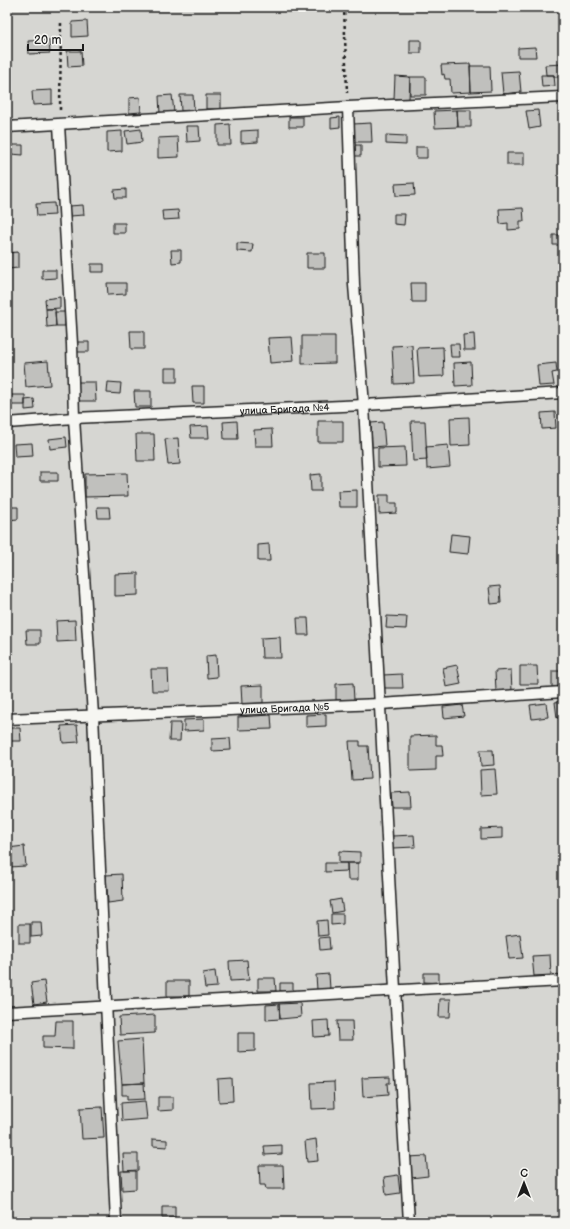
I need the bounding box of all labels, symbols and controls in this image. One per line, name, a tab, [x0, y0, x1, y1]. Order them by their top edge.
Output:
scale bar	[28, 26, 83, 52]
text: 20 m	[34, 33, 61, 48]
street label: улица Бригада №4	[240, 402, 330, 418]
street label: улица Бригада №5	[240, 701, 330, 717]
north arrow	[504, 1163, 544, 1203]
text: С	[520, 1167, 528, 1180]

